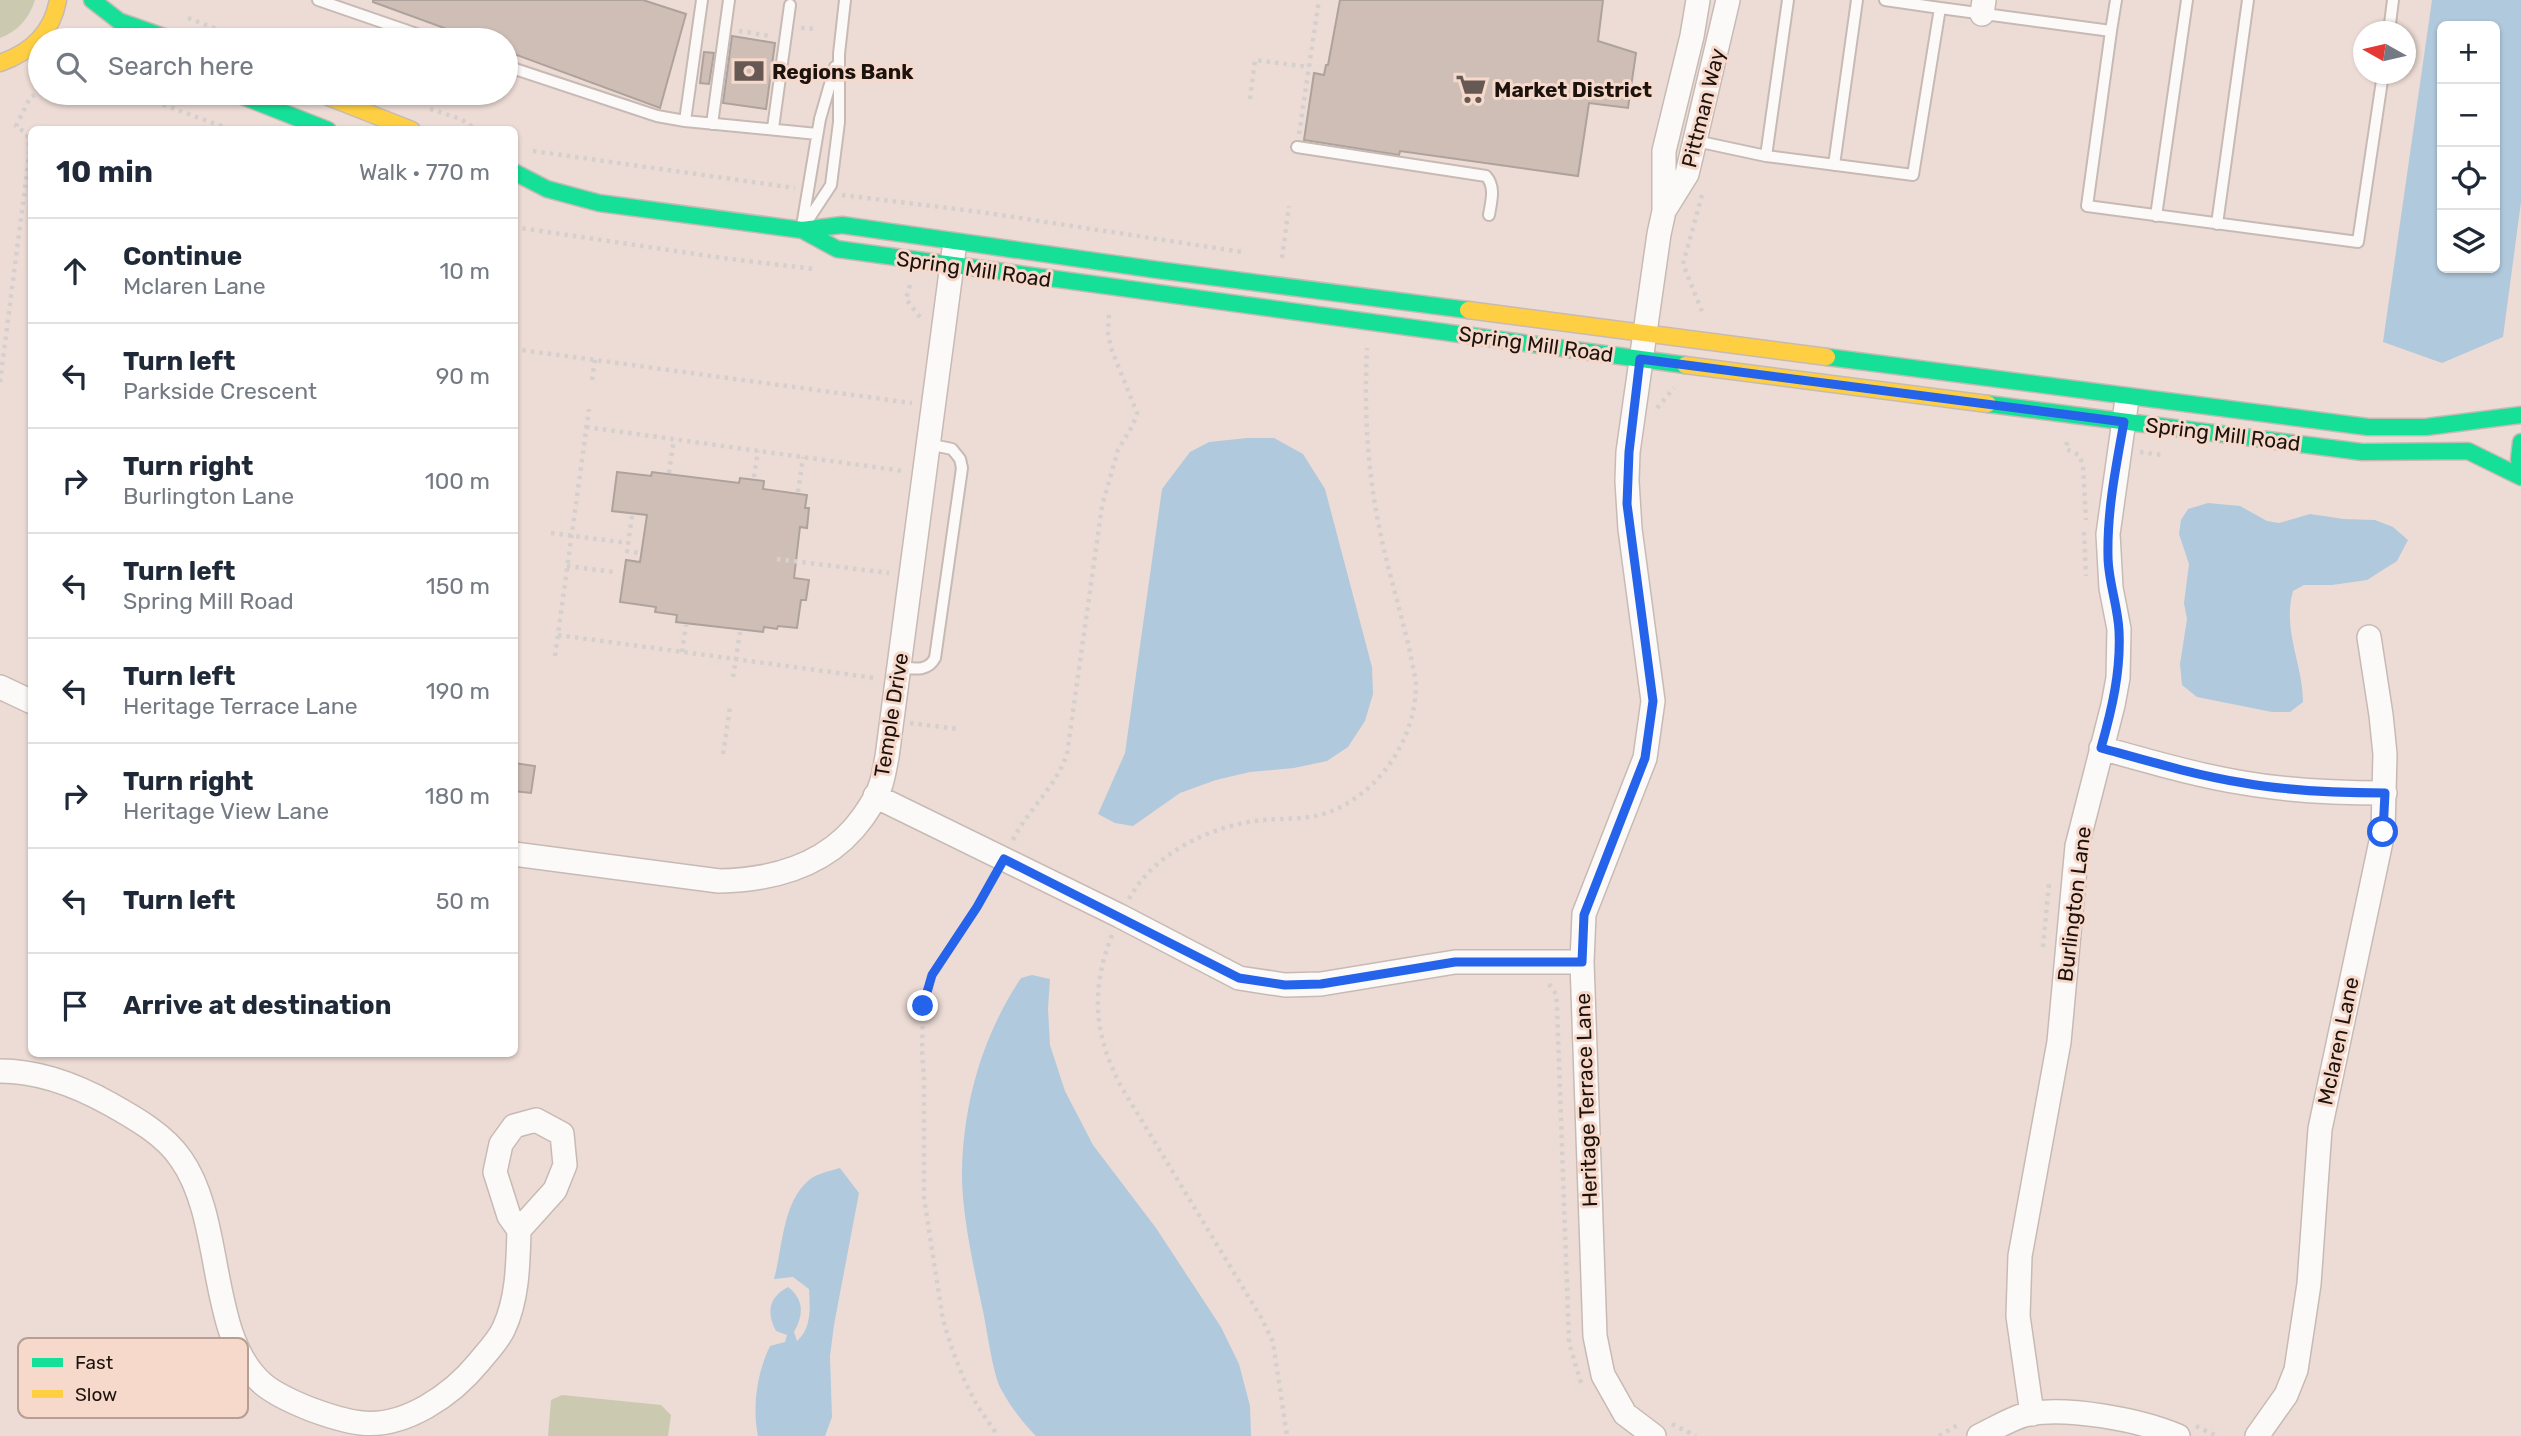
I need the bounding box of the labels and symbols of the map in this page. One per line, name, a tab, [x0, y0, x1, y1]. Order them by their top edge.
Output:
north arrow	[2353, 21, 2416, 84]
street label: Pittman Way	[1676, 45, 1730, 170]
bank icon: Regions Bank	[732, 54, 766, 88]
place label: Regions Bank	[772, 59, 914, 84]
supermarket icon: Market District	[1454, 72, 1488, 106]
place label: Market District	[1494, 77, 1652, 102]
street label: Spring Mill Road	[895, 246, 1053, 292]
street label: Spring Mill Road	[1457, 321, 1615, 367]
street label: Spring Mill Road	[2144, 412, 2302, 456]
street label: Temple Drive	[869, 651, 913, 779]
route start	[2367, 816, 2398, 847]
street label: Burlington Lane	[2052, 825, 2096, 983]
street label: Mclaren Lane	[2312, 975, 2364, 1107]
route end	[907, 990, 938, 1021]
street label: Heritage Terrace Lane	[1570, 993, 1602, 1207]
legend	[18, 1338, 248, 1418]
text: Fast	[75, 1351, 114, 1374]
text: Slow	[75, 1383, 117, 1406]

